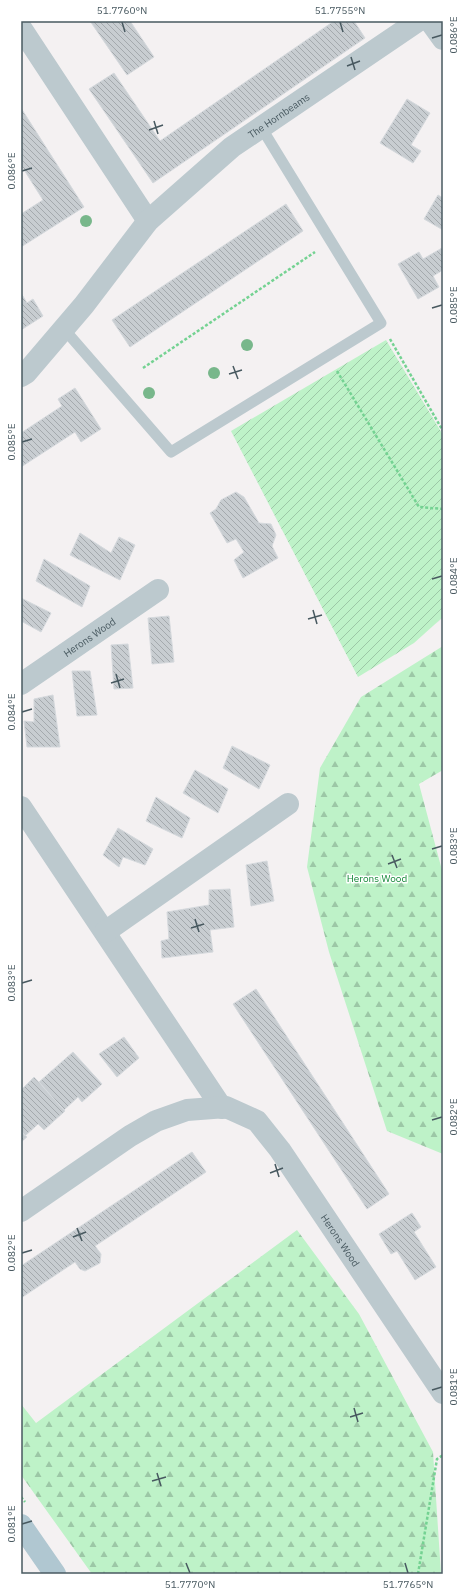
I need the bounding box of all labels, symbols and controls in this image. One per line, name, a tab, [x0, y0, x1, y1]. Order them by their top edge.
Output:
text: 51.7760°N	[97, 4, 147, 17]
text: 51.7755°N	[315, 4, 365, 17]
text: 0.086°E	[447, 16, 460, 54]
street label: The Hornbeams	[246, 90, 312, 141]
text: 0.086°E	[5, 152, 18, 190]
text: 0.085°E	[447, 286, 460, 324]
text: 0.085°E	[5, 423, 18, 461]
text: 0.084°E	[447, 557, 460, 595]
street label: Herons Wood	[61, 615, 118, 660]
text: 0.084°E	[5, 693, 18, 731]
text: 0.083°E	[447, 827, 460, 865]
park label: Herons Wood	[347, 872, 407, 885]
text: 0.083°E	[5, 964, 18, 1002]
text: 0.082°E	[447, 1098, 460, 1136]
street label: Herons Wood	[318, 1212, 362, 1269]
text: 0.082°E	[5, 1234, 18, 1272]
text: 0.081°E	[447, 1368, 460, 1406]
text: 0.081°E	[5, 1505, 18, 1543]
text: 51.7770°N	[165, 1578, 215, 1591]
text: 51.7765°N	[383, 1578, 433, 1591]

